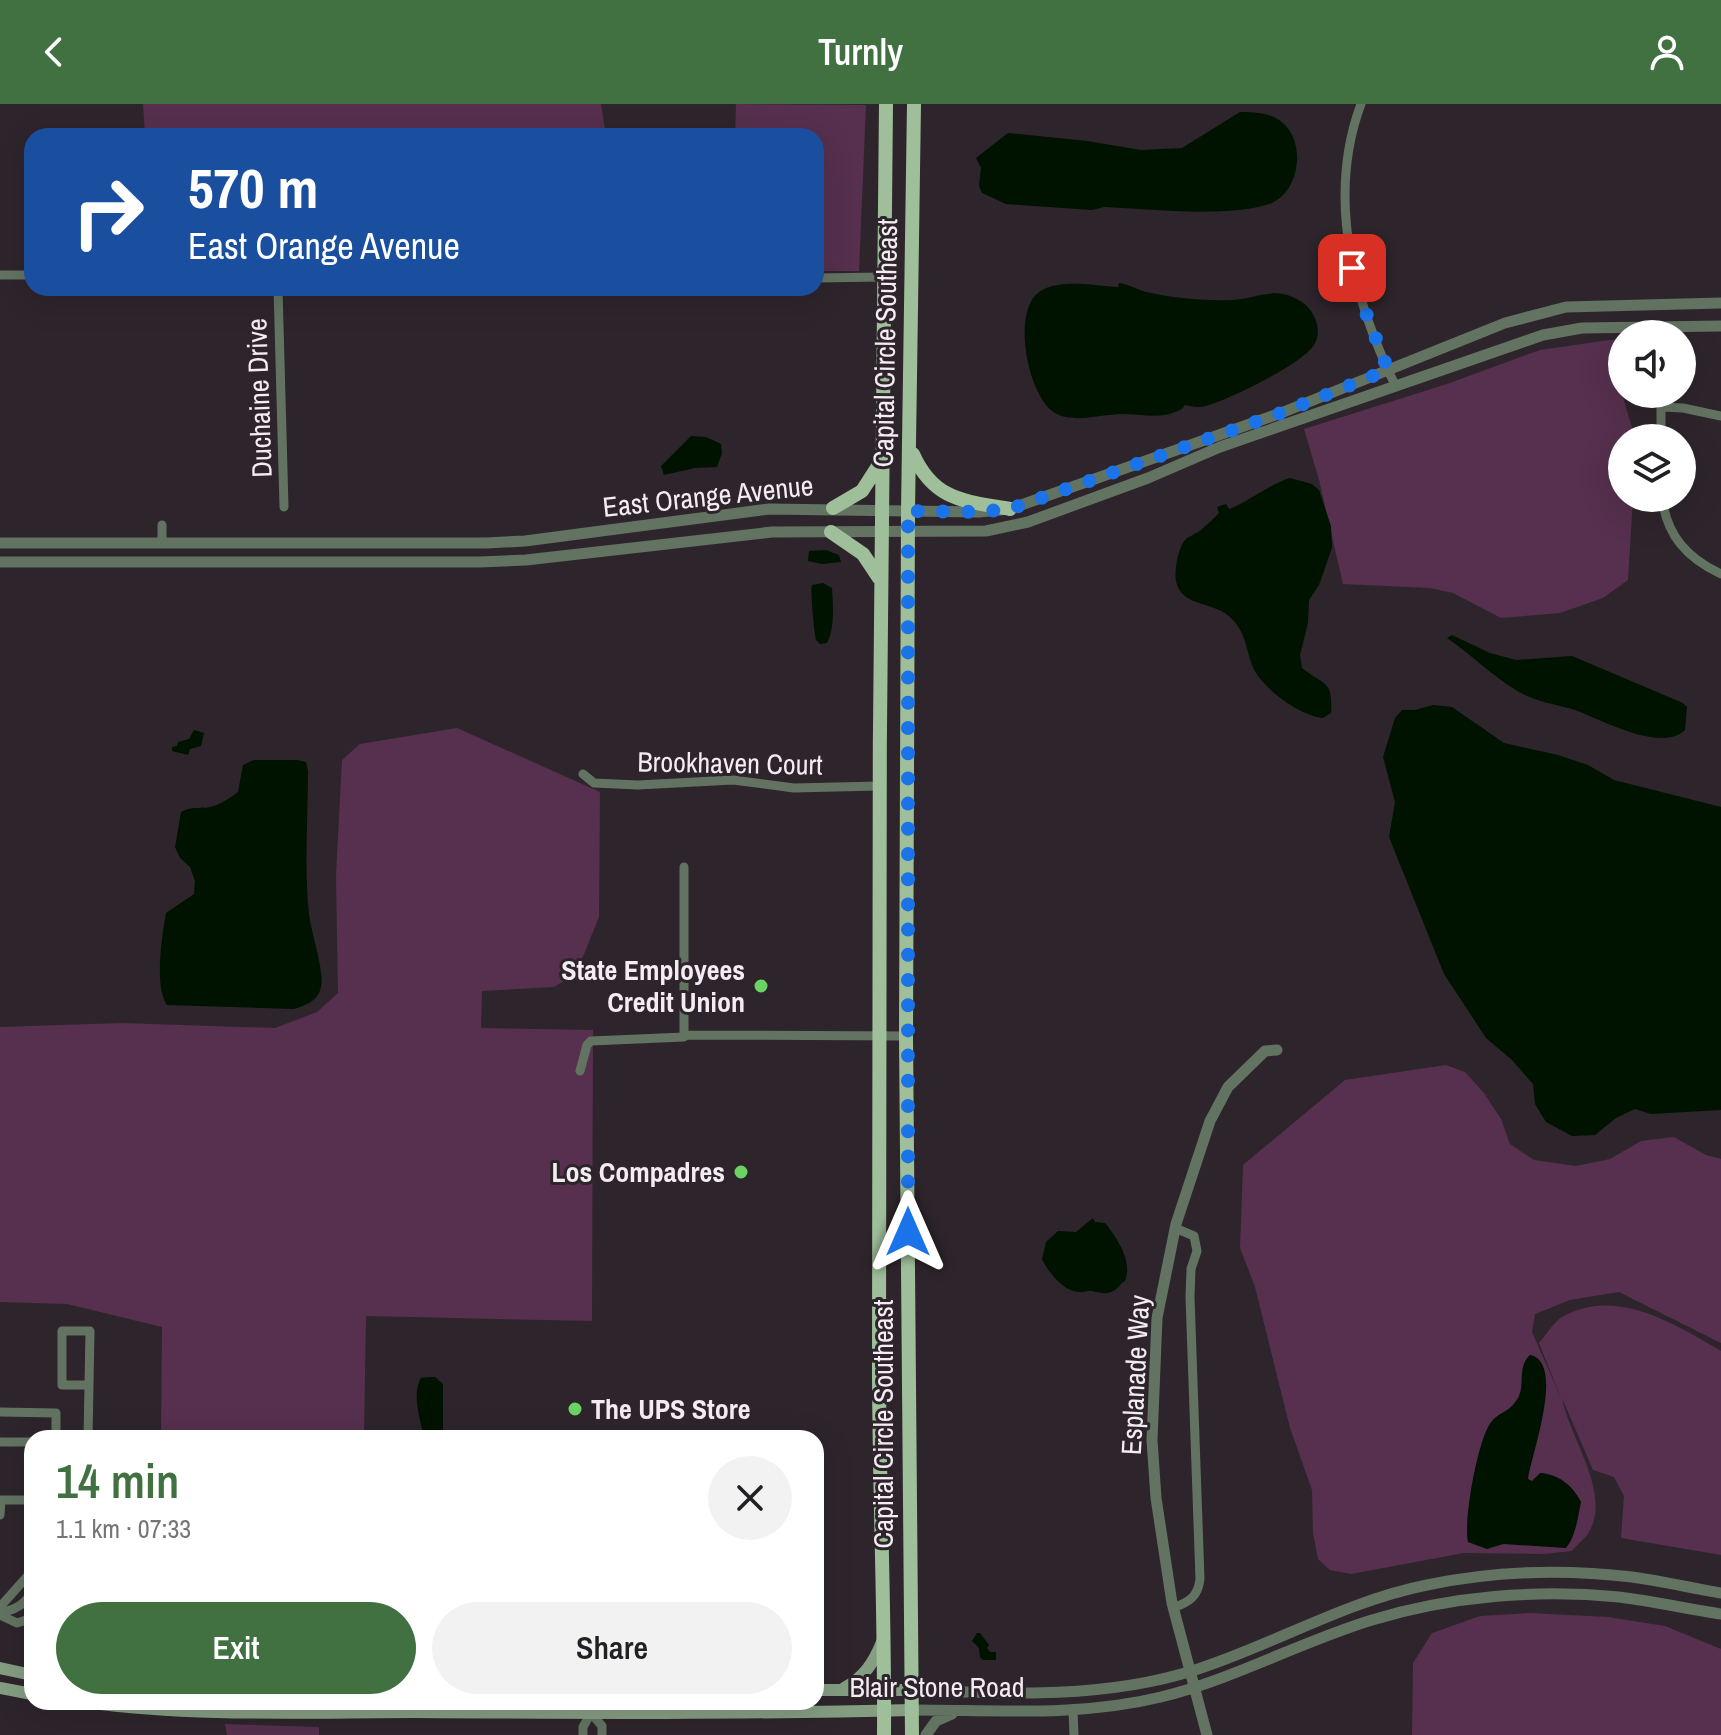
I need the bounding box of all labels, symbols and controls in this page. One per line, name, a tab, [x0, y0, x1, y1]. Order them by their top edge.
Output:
text: Turnly	[818, 28, 903, 76]
icon: back	[32, 30, 76, 74]
icon: person	[1645, 30, 1689, 74]
text: 570 m	[188, 150, 318, 225]
icon: right	[56, 160, 160, 264]
street label: Capital Circle Southeast	[864, 218, 906, 468]
text: East Orange Avenue	[188, 222, 460, 270]
pin	[1318, 234, 1386, 302]
icon: arrive	[1330, 246, 1374, 290]
street label: Duchaine Drive	[237, 318, 281, 478]
map controls	[1608, 320, 1696, 512]
button: sound	[1608, 320, 1696, 408]
button: layers	[1608, 424, 1696, 512]
street label: East Orange Avenue	[601, 466, 815, 526]
street label: Brookhaven Court	[637, 742, 823, 784]
place label: State Employees Credit Union	[561, 951, 745, 1021]
marker: State Employees Credit Union	[752, 977, 770, 995]
place label: Los Compadres	[551, 1153, 725, 1191]
marker: Los Compadres	[732, 1163, 750, 1181]
position arrow	[866, 1190, 950, 1274]
street label: Esplanade Way	[1112, 1294, 1158, 1456]
street label: Capital Circle Southeast	[864, 1300, 902, 1548]
place label: The UPS Store	[591, 1390, 751, 1428]
marker: The UPS Store	[566, 1400, 584, 1418]
text: 14 min	[56, 1448, 179, 1513]
button: close	[708, 1456, 792, 1540]
text: 1.1 km · 07:33	[56, 1511, 191, 1546]
button: Exit	[56, 1602, 416, 1694]
button: Share	[432, 1602, 792, 1694]
street label: Blair Stone Road	[850, 1668, 1024, 1706]

